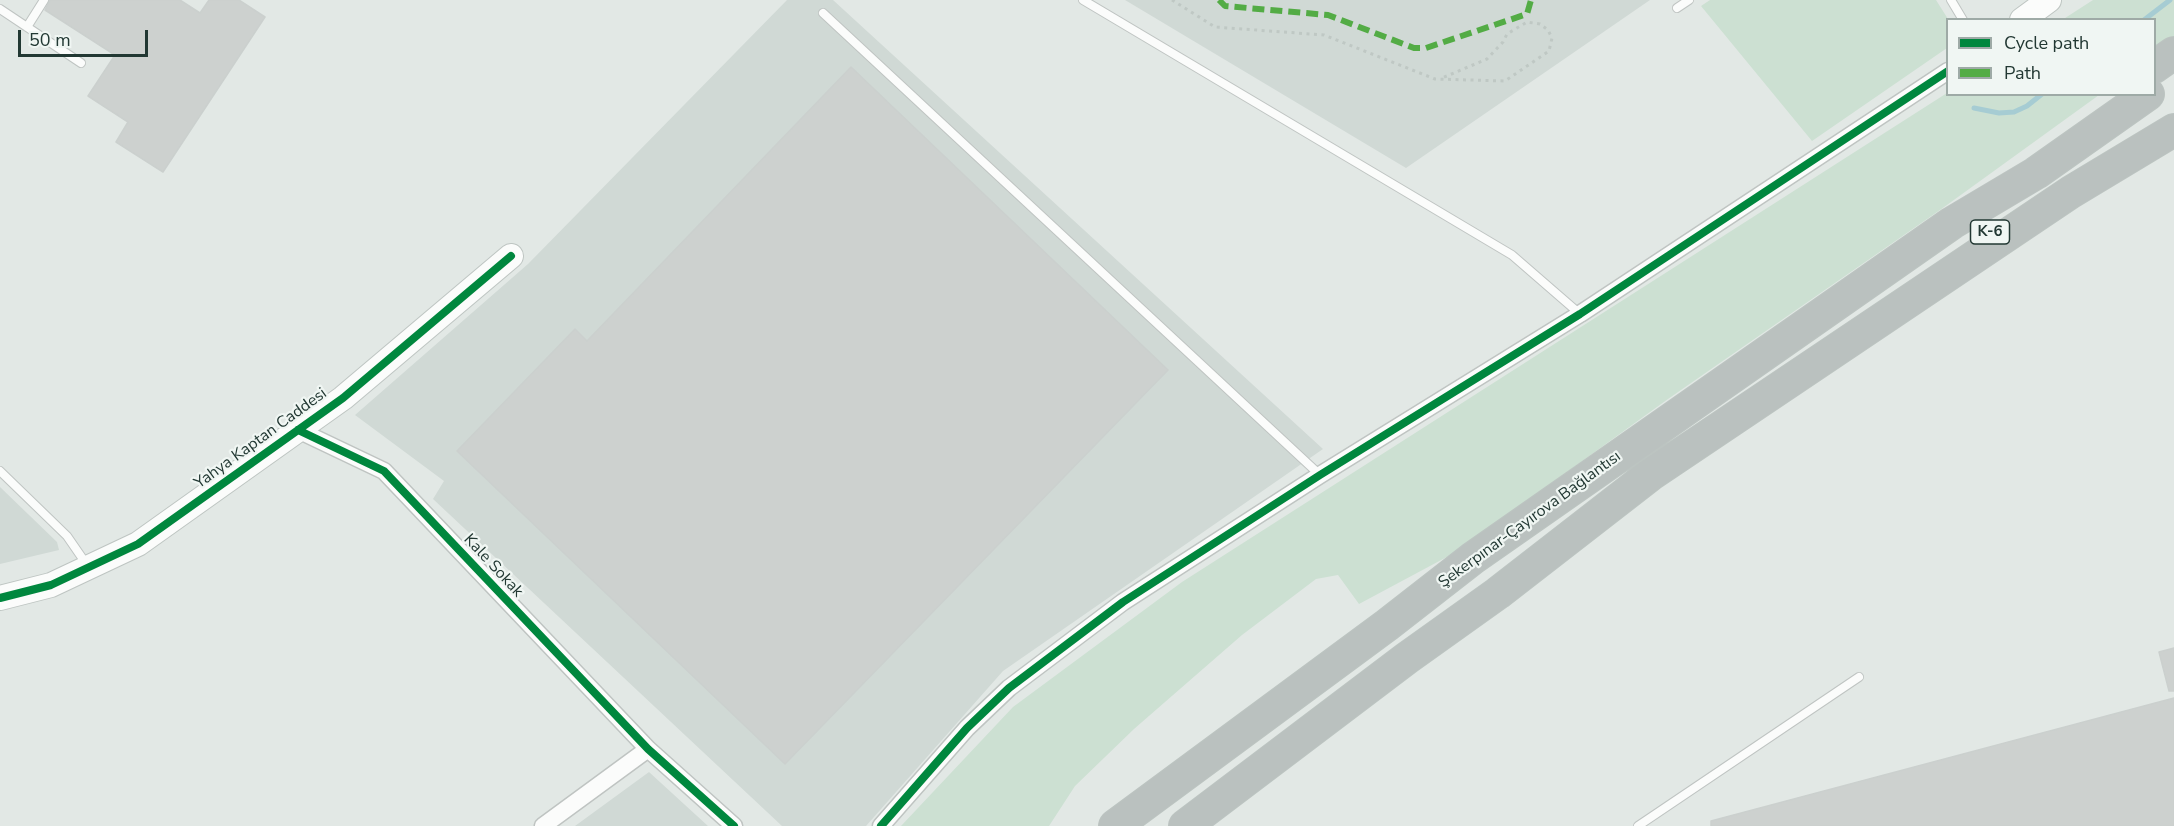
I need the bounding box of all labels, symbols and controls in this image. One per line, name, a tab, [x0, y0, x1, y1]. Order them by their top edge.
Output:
scale bar	[21, 18, 152, 56]
legend	[1946, 18, 2156, 96]
text: 50 m	[29, 28, 71, 52]
text: Cycle path	[2004, 31, 2089, 55]
text: Path	[2004, 61, 2041, 85]
road number: K-6	[1970, 220, 2010, 244]
street label: Yahya Kaptan Caddesi	[191, 384, 331, 494]
street label: Şekerpınar-Çayırova Bağlantısı	[1435, 447, 1625, 593]
street label: Kale Sokak	[459, 531, 527, 601]

